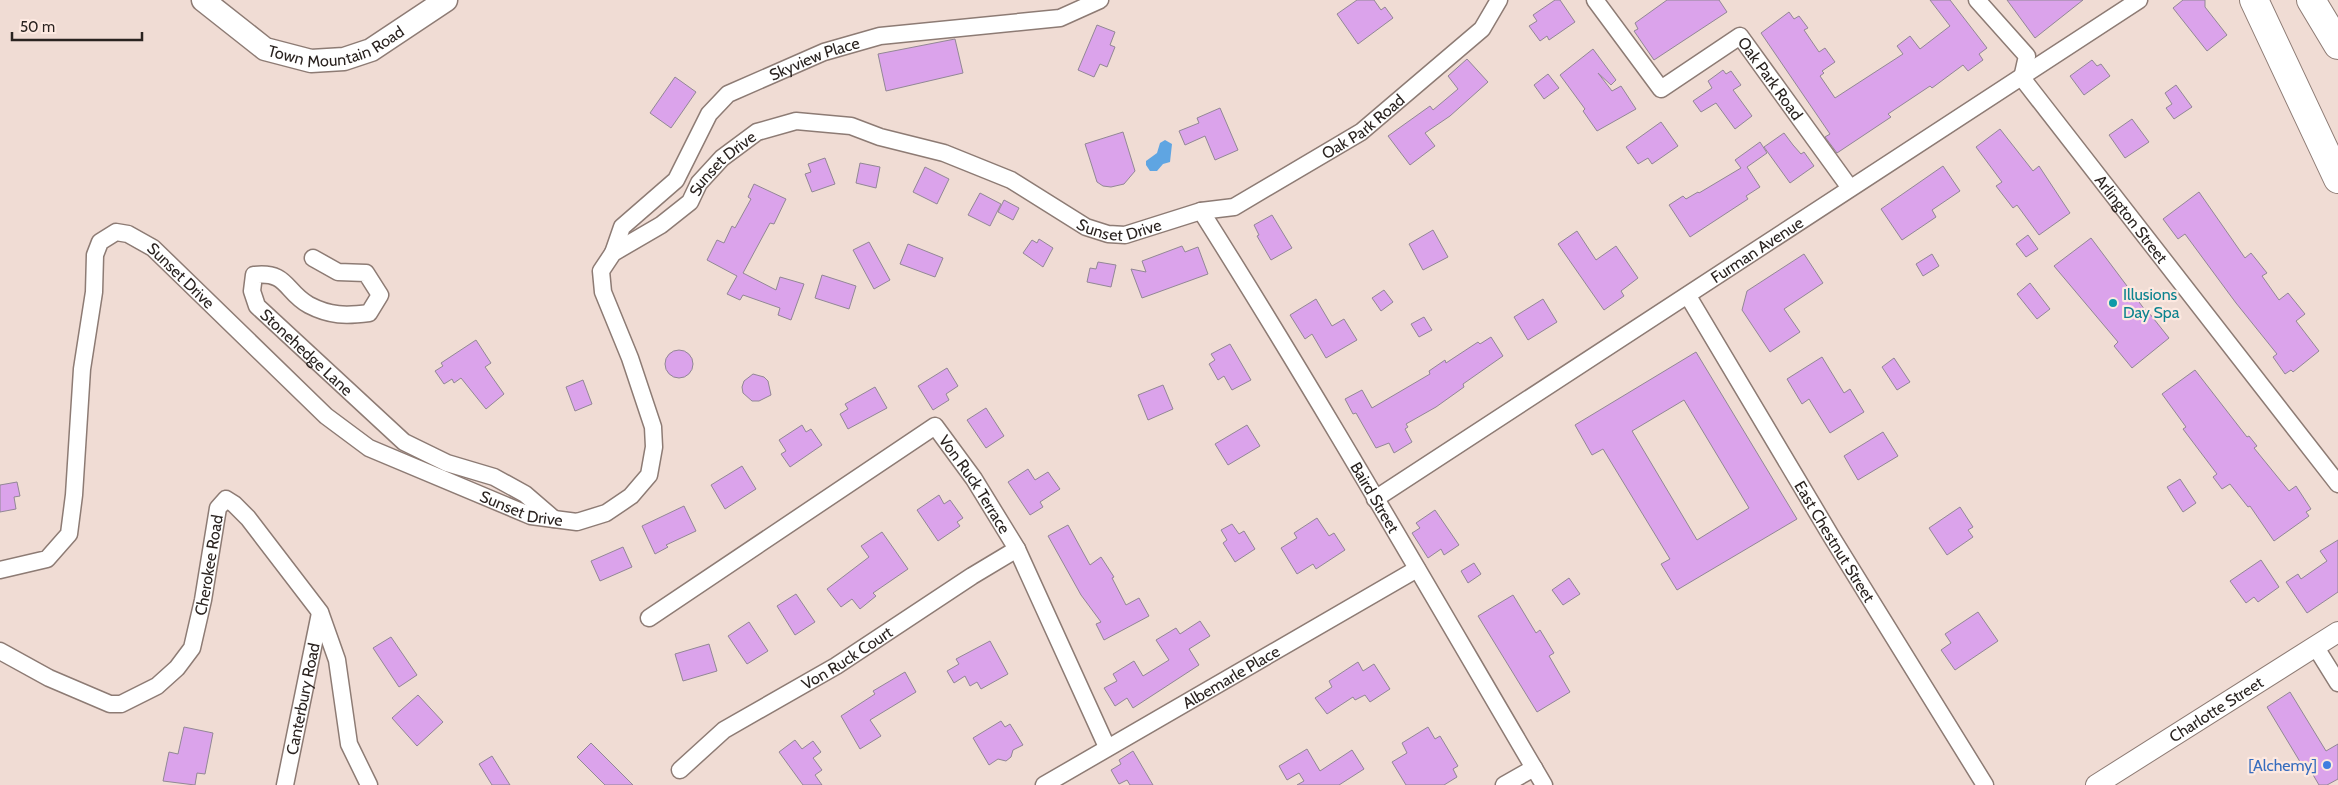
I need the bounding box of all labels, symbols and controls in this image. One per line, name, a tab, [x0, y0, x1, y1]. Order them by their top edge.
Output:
scale bar	[12, 10, 142, 42]
text: 50 m	[20, 18, 55, 36]
street label: Town Mountain Road	[266, 22, 408, 71]
street label: Skyview Place	[766, 33, 862, 85]
street label: Oak Park Road	[1734, 33, 1807, 124]
street label: Oak Park Road	[1318, 90, 1408, 163]
street label: Sunset Drive	[685, 127, 760, 199]
street label: Arlington Street	[2091, 171, 2172, 268]
street label: Furman Avenue	[1707, 213, 1807, 287]
street label: Sunset Drive	[1073, 215, 1164, 245]
street label: Sunset Drive	[143, 239, 218, 313]
place label: Illusions Day Spa	[2123, 285, 2180, 322]
marker: Illusions Day Spa	[2107, 297, 2119, 309]
street label: Stonehedge Lane	[256, 305, 356, 400]
street label: Von Ruck Terrace	[935, 431, 1014, 537]
street label: Baird Street	[1346, 458, 1403, 537]
street label: East Chestnut Street	[1790, 478, 1879, 606]
street label: Sunset Drive	[477, 487, 564, 530]
street label: Cherokee Road	[191, 513, 227, 618]
street label: Von Ruck Court	[798, 622, 896, 694]
street label: Canterbury Road	[282, 641, 324, 757]
street label: Albemarle Place	[1179, 642, 1283, 713]
street label: Charlotte Street	[2166, 672, 2267, 746]
place label: [Alchemy]	[2248, 756, 2317, 775]
marker: [Alchemy]	[2321, 759, 2333, 771]

